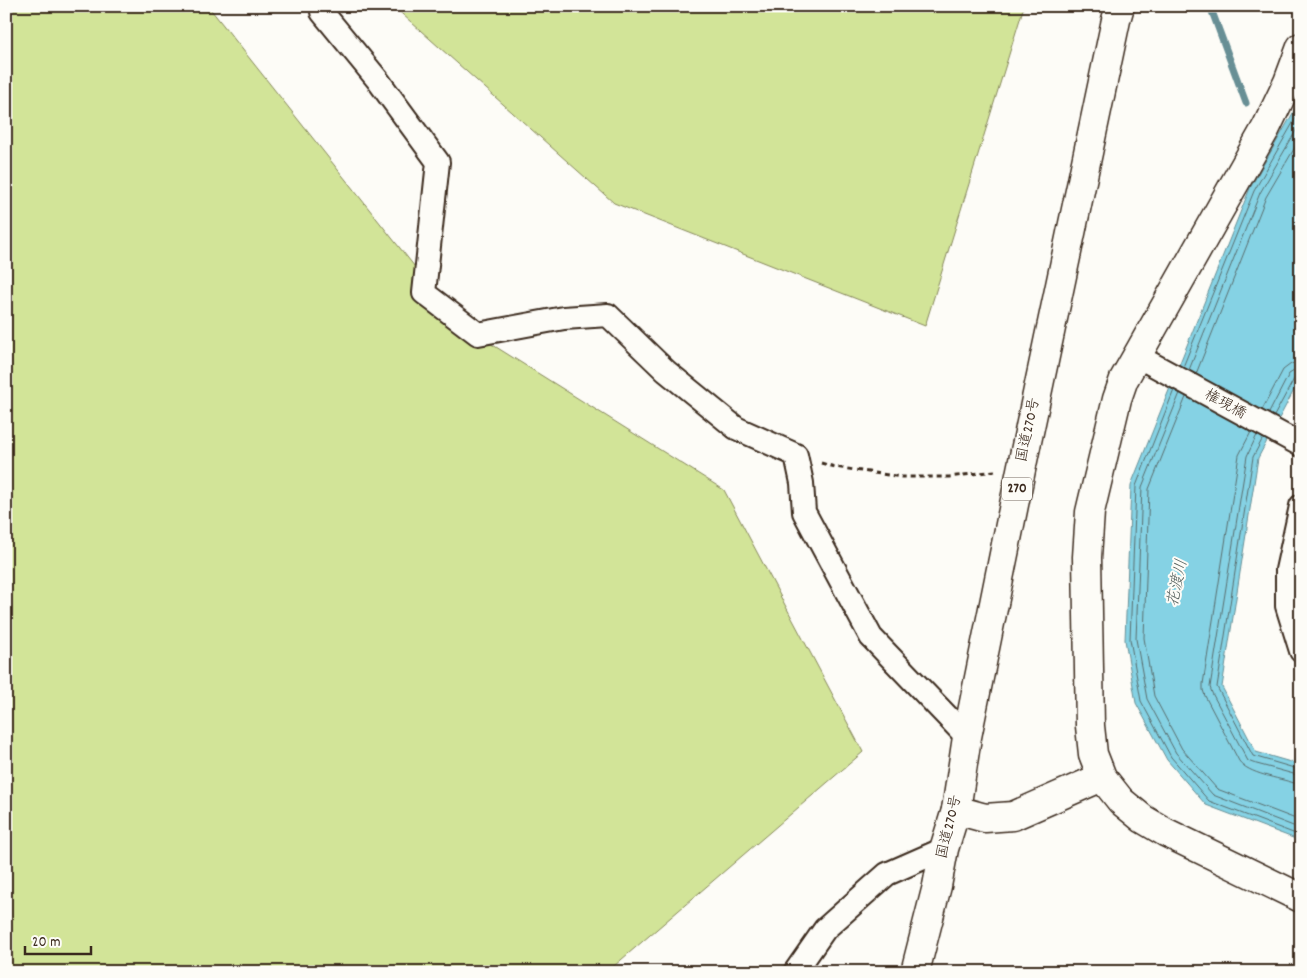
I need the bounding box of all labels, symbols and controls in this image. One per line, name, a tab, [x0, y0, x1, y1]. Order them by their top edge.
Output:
street label: 権現橋	[1200, 384, 1250, 426]
street label: 国道270号	[1011, 396, 1047, 464]
road number: 270	[1002, 478, 1032, 500]
water label: 花渡川	[1162, 557, 1194, 609]
street label: 国道270号	[932, 793, 968, 861]
scale bar	[25, 923, 91, 955]
text: 20 m	[32, 932, 60, 954]

